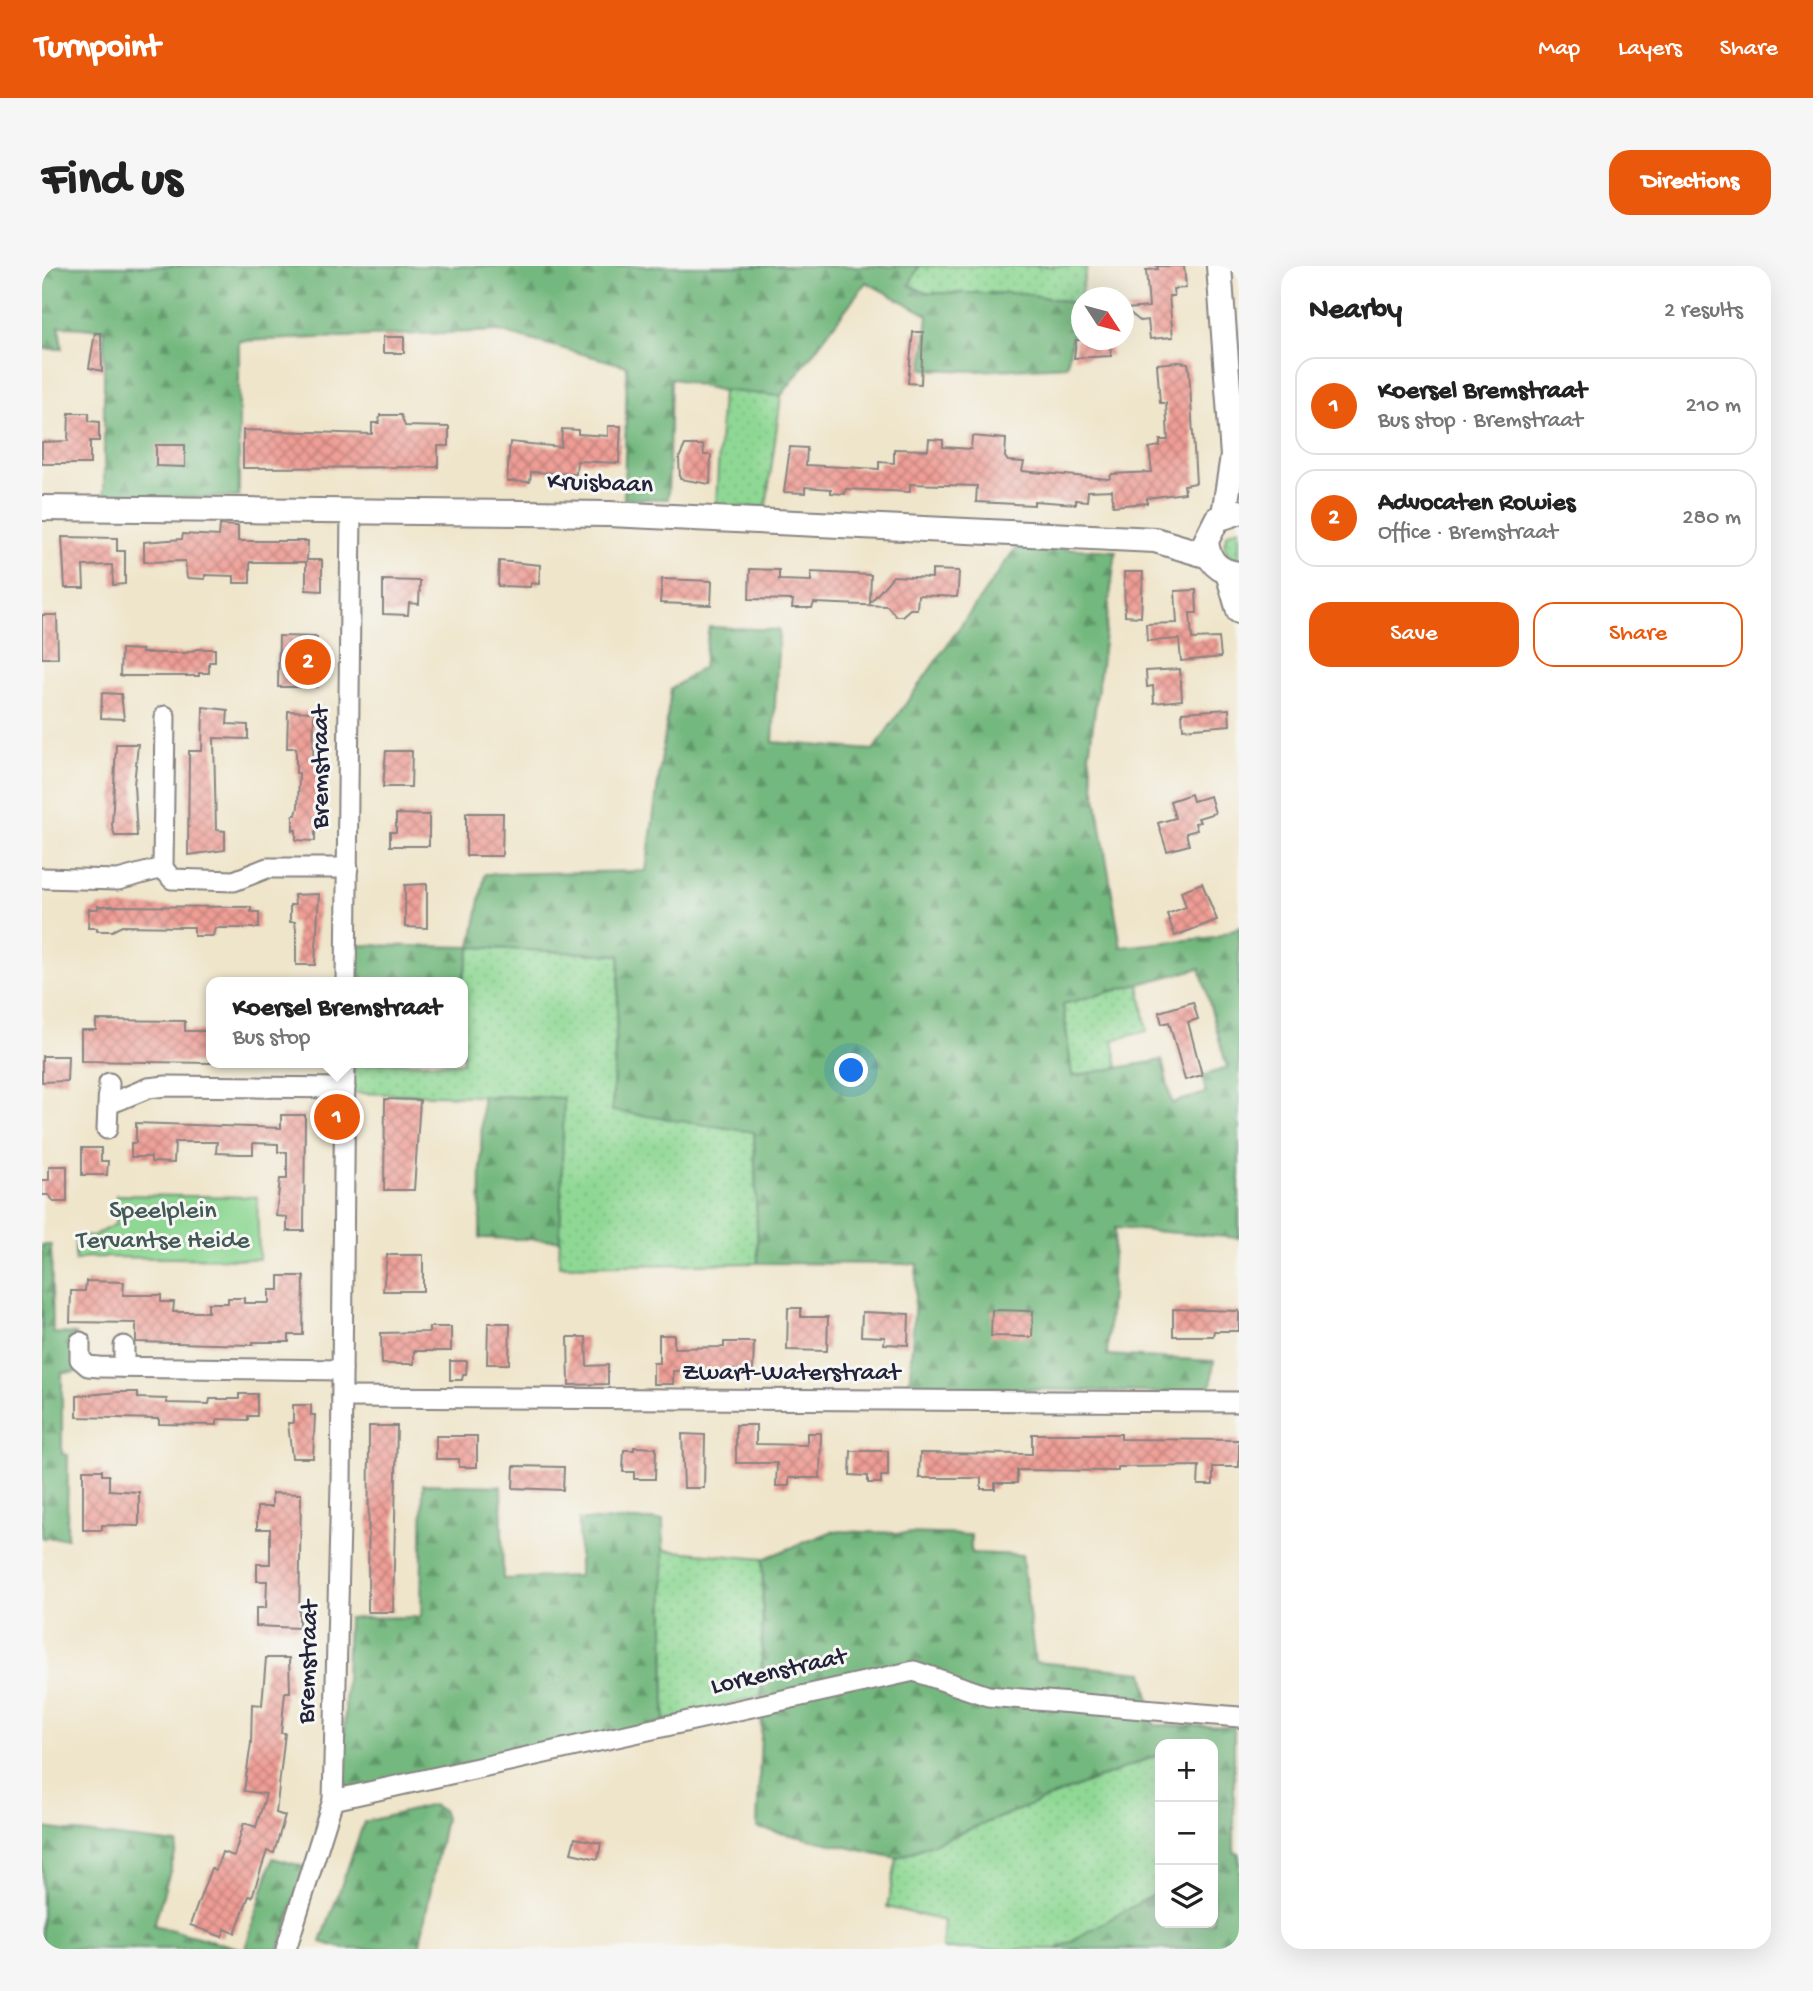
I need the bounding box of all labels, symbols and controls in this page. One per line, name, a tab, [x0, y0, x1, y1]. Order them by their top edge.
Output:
text: Turnpoint	[35, 30, 160, 68]
text: Map	[1538, 35, 1580, 64]
text: Layers	[1618, 35, 1682, 64]
text: Share	[1720, 35, 1778, 64]
button: Directions	[1609, 150, 1771, 215]
text: Find us	[42, 153, 182, 211]
north arrow	[1071, 287, 1134, 350]
text: Nearby	[1309, 294, 1402, 329]
text: 2 results	[1664, 298, 1743, 325]
text: Koersel Bremstraat	[1378, 377, 1587, 408]
text: 1	[1329, 393, 1339, 420]
text: 210 m	[1686, 393, 1741, 420]
text: Bus stop · Bremstraat	[1378, 408, 1583, 435]
street label: Kruisbaan	[547, 468, 654, 502]
text: Advocaten Rowies	[1378, 489, 1575, 520]
text: 2	[1328, 505, 1340, 532]
text: 280 m	[1682, 505, 1741, 532]
text: Office · Bremstraat	[1378, 520, 1558, 547]
button: Save	[1309, 602, 1519, 667]
button: Share	[1533, 602, 1743, 667]
pin: 2	[285, 636, 331, 688]
street label: Bremstraat	[307, 703, 338, 830]
popup	[206, 977, 468, 1068]
text: Koersel Bremstraat	[233, 994, 441, 1025]
text: Bus stop	[233, 1025, 310, 1052]
your location	[834, 1053, 868, 1087]
pin: 1	[314, 1091, 360, 1143]
park label: Speelplein Tervantse Heide	[74, 1197, 250, 1258]
street label: Zwart-Waterstraat	[682, 1359, 902, 1390]
street label: Bremstraat	[292, 1597, 328, 1725]
street label: Lorkenstraat	[708, 1642, 852, 1704]
map controls	[1155, 1739, 1218, 1928]
button: +	[1155, 1739, 1218, 1802]
button: −	[1155, 1802, 1218, 1865]
button: layers	[1155, 1865, 1218, 1928]

